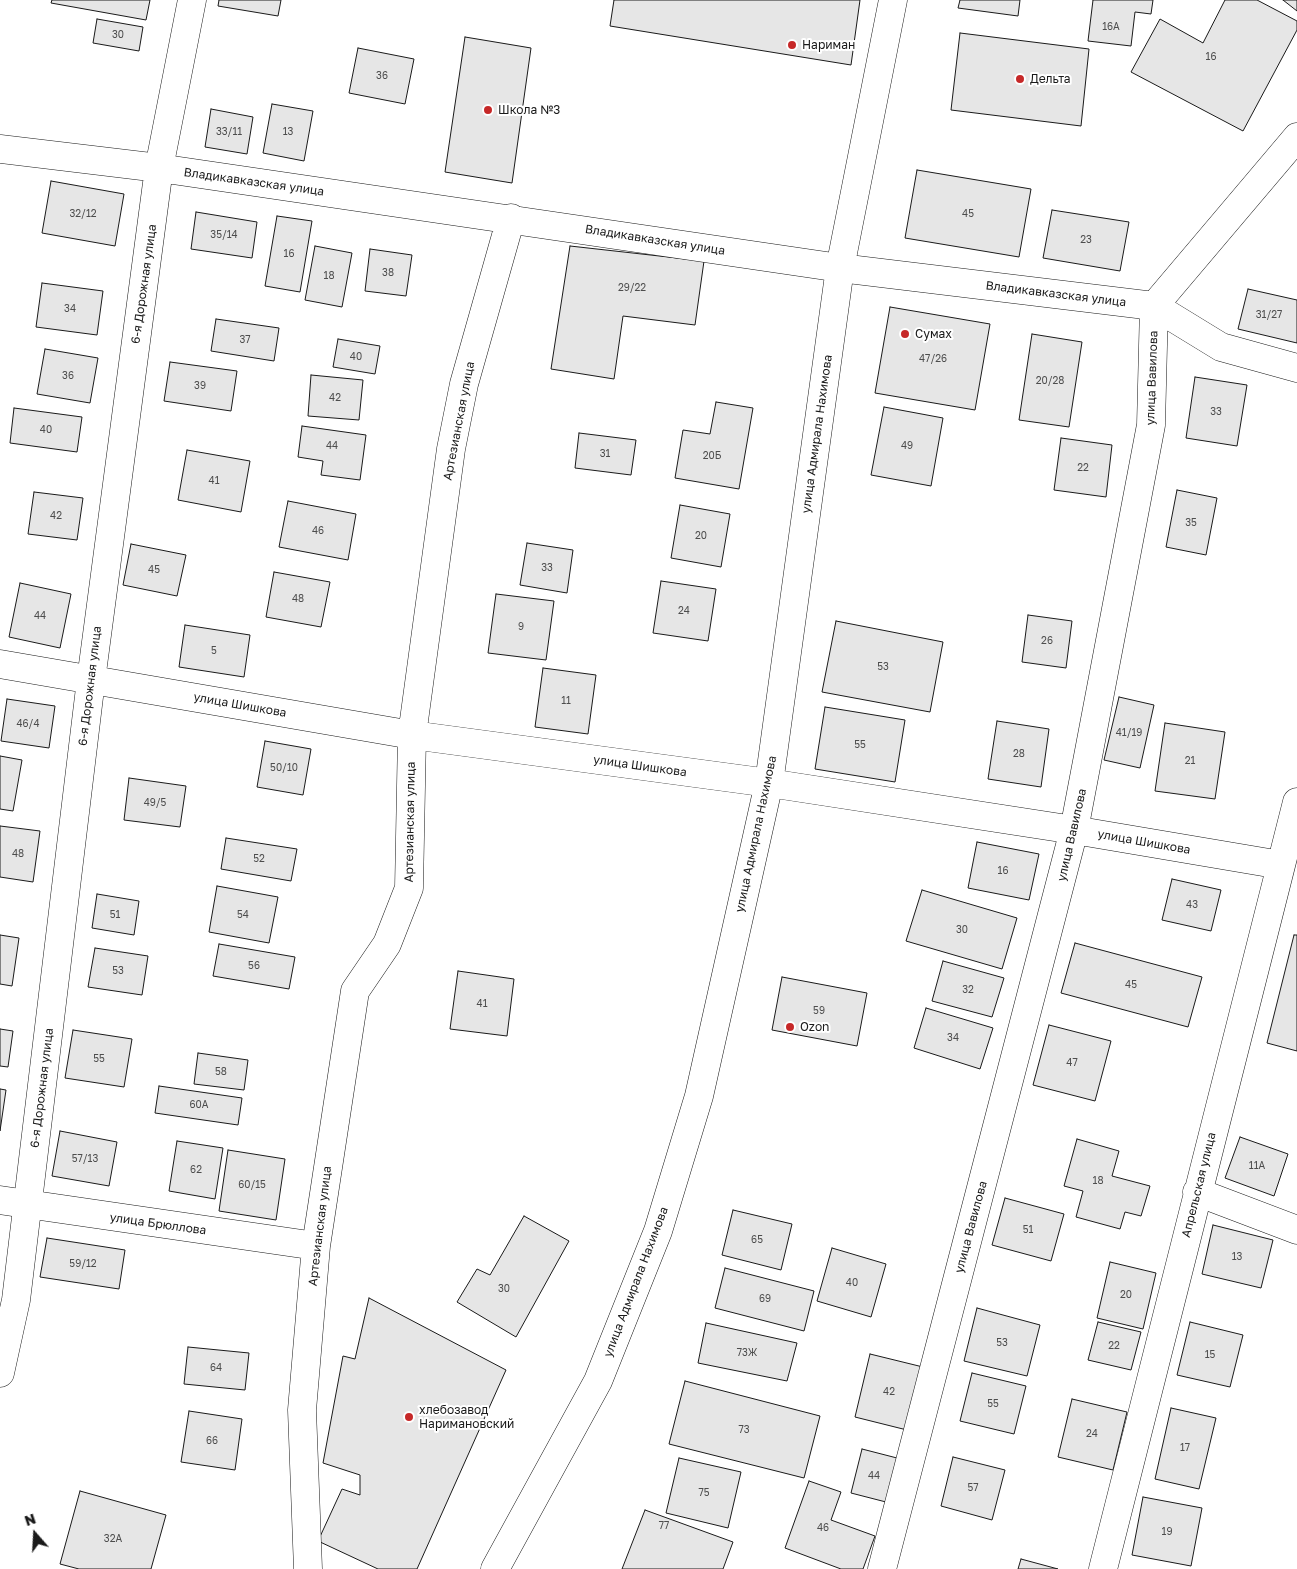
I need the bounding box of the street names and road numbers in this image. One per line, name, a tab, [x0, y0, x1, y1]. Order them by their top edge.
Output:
street label: Владикавказская улица	[183, 165, 325, 199]
street label: Владикавказская улица	[584, 222, 726, 258]
street label: 6-я Дорожная улица	[128, 223, 160, 345]
street label: Владикавказская улица	[985, 278, 1127, 310]
street label: улица Вавилова	[1143, 330, 1161, 426]
street label: улица Адмирала Нахимова	[799, 354, 835, 514]
street label: Артезианская улица	[440, 360, 478, 482]
street label: 6-я Дорожная улица	[76, 625, 104, 747]
street label: улица Шишкова	[192, 690, 288, 720]
street label: улица Шишкова	[592, 752, 688, 780]
street label: улица Адмирала Нахимова	[732, 754, 780, 914]
street label: Артезианская улица	[402, 761, 418, 883]
street label: улица Вавилова	[1054, 787, 1090, 883]
street label: улица Шишкова	[1096, 827, 1192, 857]
street label: 6-я Дорожная улица	[28, 1027, 56, 1149]
street label: Апрельская улица	[1179, 1131, 1219, 1239]
street label: Артезианская улица	[305, 1165, 335, 1287]
street label: улица Вавилова	[952, 1179, 990, 1275]
street label: улица Адмирала Нахимова	[601, 1205, 671, 1359]
street label: улица Брюллова	[109, 1210, 207, 1238]

